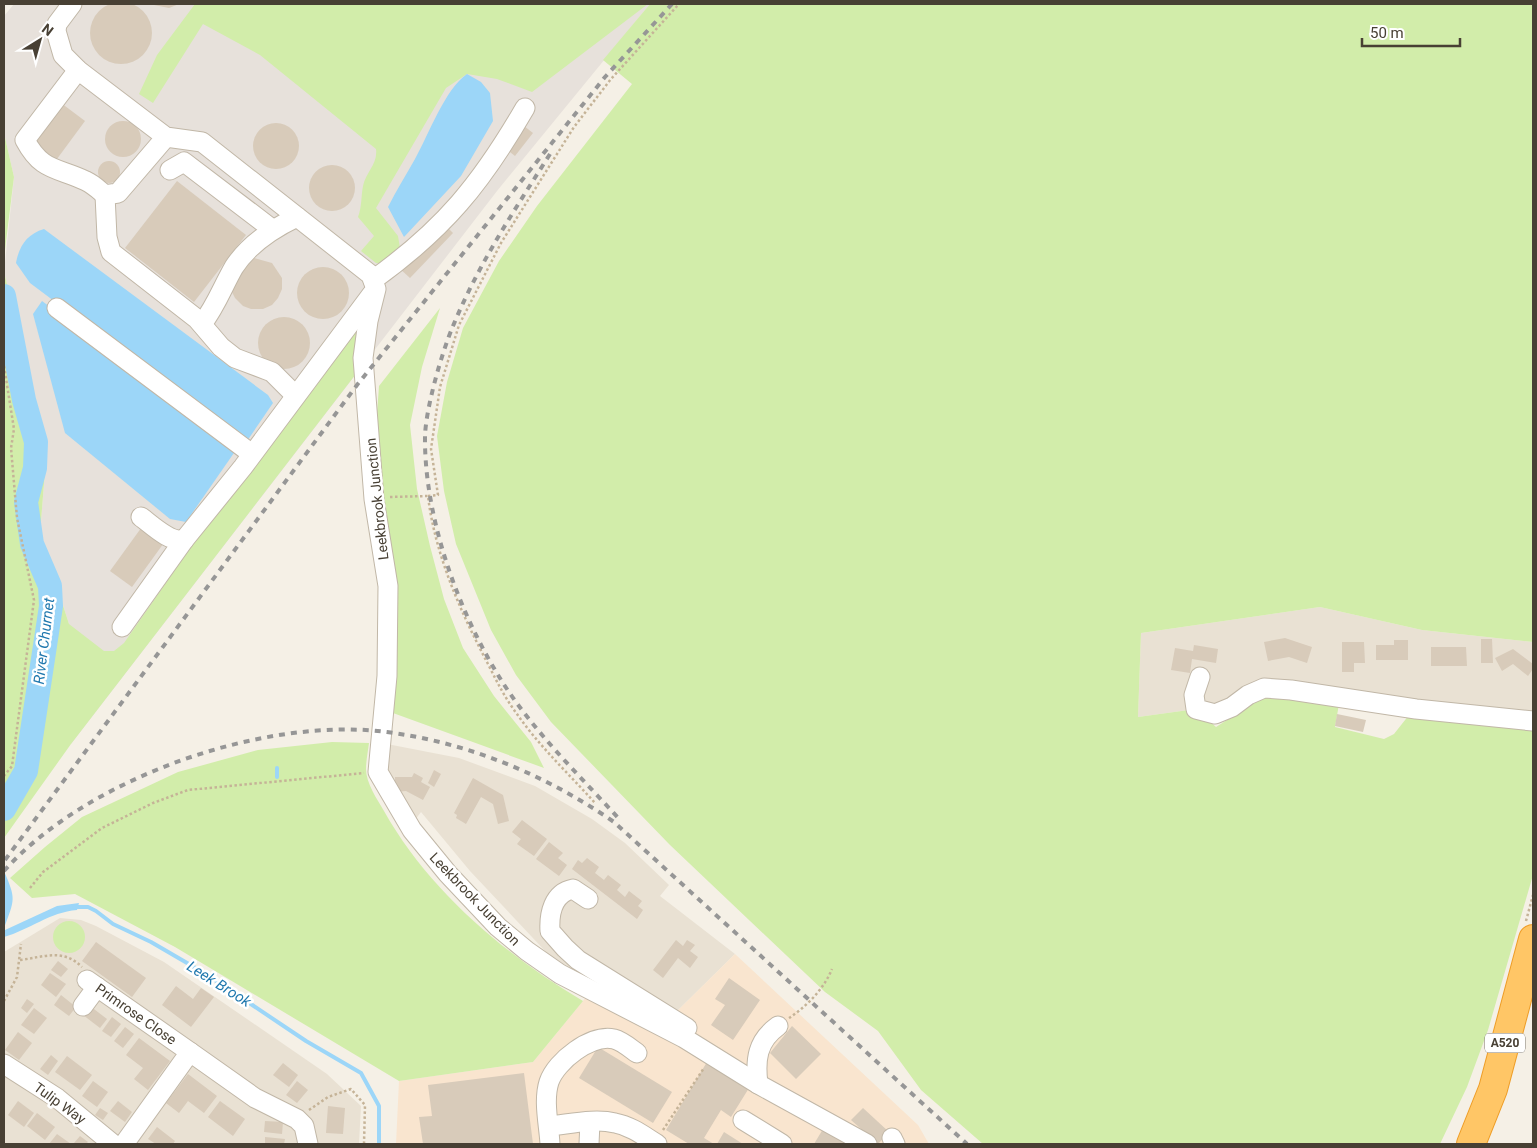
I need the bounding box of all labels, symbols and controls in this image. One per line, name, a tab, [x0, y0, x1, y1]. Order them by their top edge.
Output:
north arrow	[15, 15, 65, 65]
scale bar	[1362, 15, 1460, 47]
text: N	[39, 20, 57, 39]
text: 50 m	[1370, 24, 1404, 42]
street label: Leekbrook Junction	[363, 437, 391, 561]
water label: River Churnet	[30, 597, 58, 685]
street label: Leekbrook Junction	[427, 849, 523, 949]
water label: Leek Brook	[184, 957, 255, 1011]
street label: Primrose Close	[92, 980, 180, 1048]
road number: A520	[1485, 1034, 1525, 1052]
street label: Tulip Way	[31, 1079, 89, 1127]

